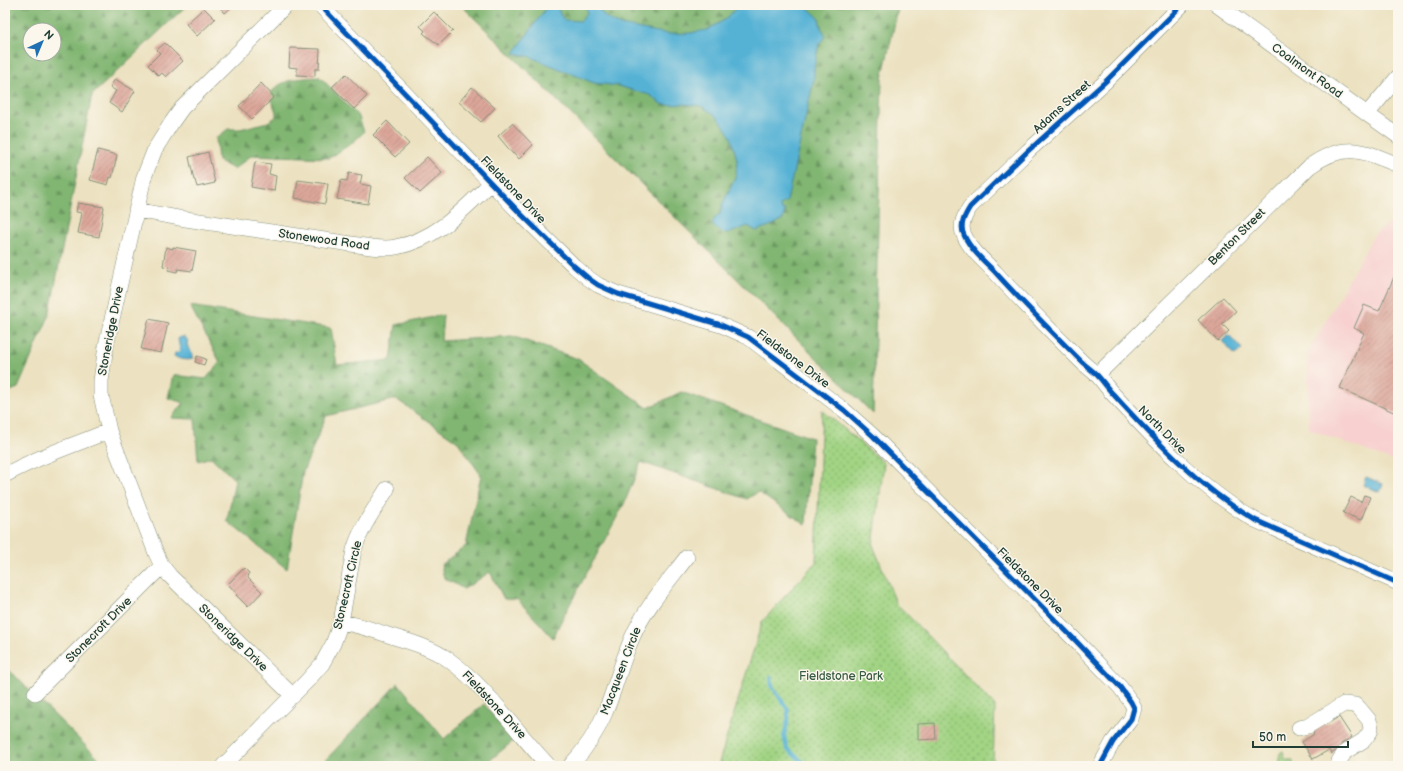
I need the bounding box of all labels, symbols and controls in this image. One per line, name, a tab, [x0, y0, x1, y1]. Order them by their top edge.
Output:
north arrow	[22, 22, 62, 62]
text: N	[41, 28, 56, 43]
street label: Coalmont Road	[1269, 40, 1346, 102]
street label: Adams Street	[1030, 77, 1094, 137]
street label: Fieldstone Drive	[477, 153, 549, 227]
street label: Benton Street	[1205, 205, 1269, 269]
street label: Stonewood Road	[277, 226, 371, 254]
street label: Stoneridge Drive	[95, 285, 127, 377]
street label: Fieldstone Drive	[753, 327, 833, 391]
street label: North Drive	[1135, 403, 1189, 457]
street label: Stonecroft Circle	[330, 539, 366, 631]
street label: Fieldstone Drive	[994, 545, 1066, 617]
street label: Stonecroft Drive	[63, 594, 135, 666]
street label: Stoneridge Drive	[195, 601, 271, 675]
street label: Macqueen Circle	[597, 625, 645, 717]
street label: Fieldstone Drive	[459, 668, 529, 742]
park label: Fieldstone Park	[799, 669, 883, 684]
scale bar	[1253, 723, 1348, 749]
text: 50 m	[1259, 730, 1286, 745]

